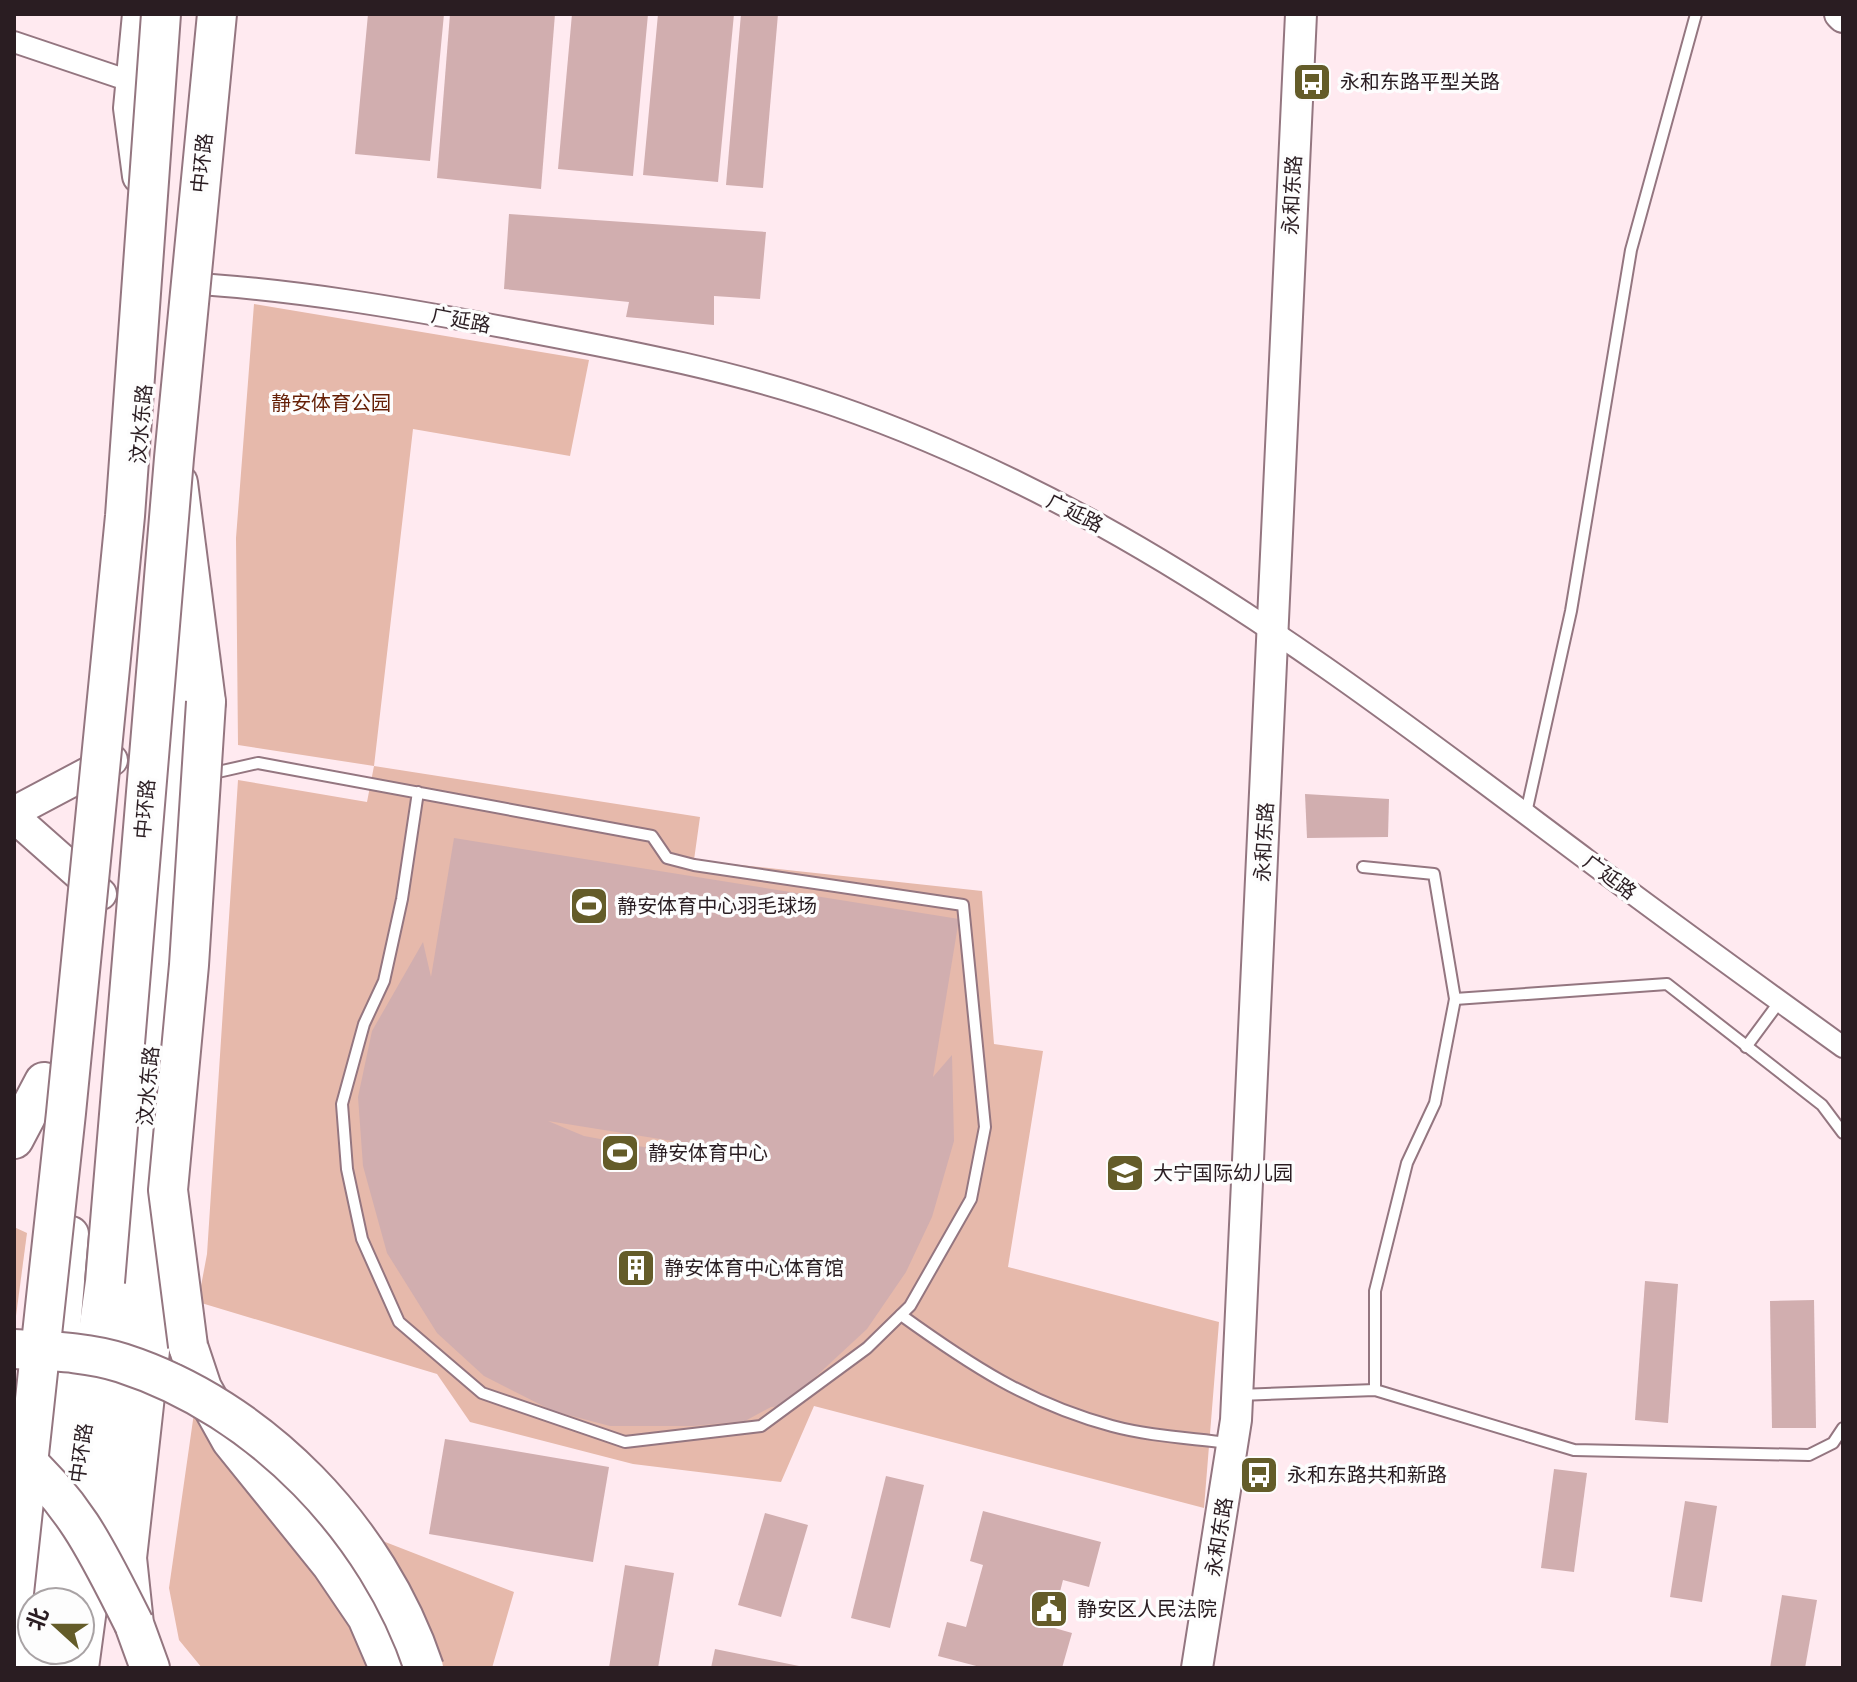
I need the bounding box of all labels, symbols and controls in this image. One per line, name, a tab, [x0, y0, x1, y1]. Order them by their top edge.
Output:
bus stop icon: 永和东路平型关路	[1291, 61, 1333, 103]
place label: 永和东路平型关路	[1340, 68, 1500, 96]
street label: 中环路	[185, 132, 219, 194]
street label: 永和东路	[1276, 154, 1308, 236]
street label: 广延路	[429, 301, 493, 339]
street label: 汶水东路	[124, 383, 158, 465]
park label: 静安体育公园	[271, 389, 391, 417]
street label: 广延路	[1042, 487, 1108, 539]
street label: 中环路	[128, 778, 162, 840]
street label: 永和东路	[1248, 801, 1280, 883]
street label: 广延路	[1578, 848, 1642, 906]
sports icon: 静安体育中心羽毛球场	[568, 885, 610, 927]
place label: 静安体育中心羽毛球场	[617, 892, 817, 920]
street label: 汶水东路	[131, 1045, 165, 1127]
sports icon: 静安体育中心	[599, 1132, 641, 1174]
place label: 静安体育中心	[648, 1139, 768, 1167]
school or university icon: 大宁国际幼儿园	[1104, 1152, 1146, 1194]
place label: 大宁国际幼儿园	[1153, 1159, 1293, 1187]
building icon: 静安体育中心体育馆	[615, 1247, 657, 1289]
place label: 静安体育中心体育馆	[664, 1254, 844, 1282]
street label: 中环路	[63, 1421, 99, 1485]
bus stop icon: 永和东路共和新路	[1238, 1454, 1280, 1496]
place label: 永和东路共和新路	[1287, 1461, 1447, 1489]
street label: 永和东路	[1199, 1495, 1239, 1579]
north arrow	[16, 1586, 96, 1666]
public building icon: 静安区人民法院	[1028, 1588, 1070, 1630]
place label: 静安区人民法院	[1077, 1595, 1217, 1623]
text: 北	[19, 1603, 56, 1635]

